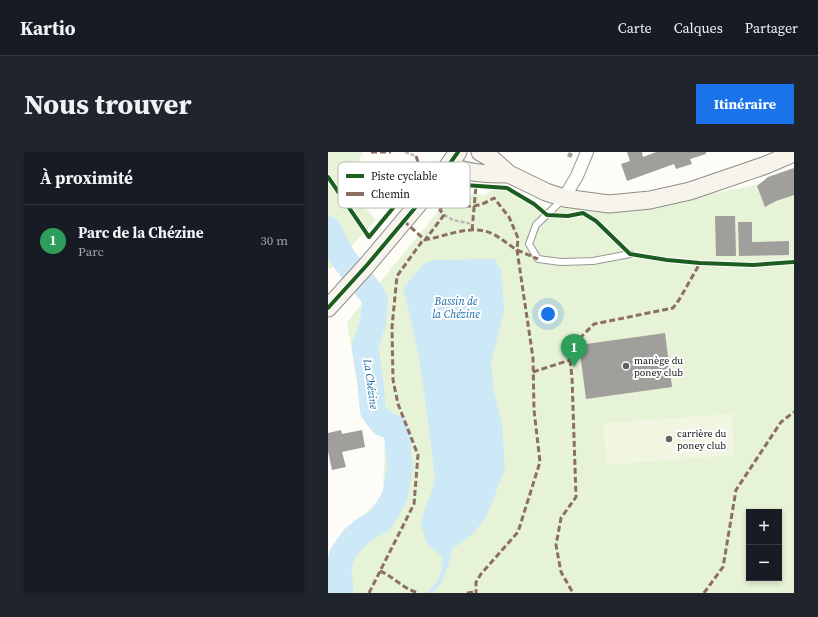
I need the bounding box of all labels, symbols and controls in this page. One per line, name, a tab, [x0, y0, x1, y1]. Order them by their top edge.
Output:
text: Kartio	[20, 15, 76, 41]
text: Carte	[618, 18, 652, 38]
text: Calques	[674, 18, 723, 38]
text: Partager	[745, 18, 798, 38]
button: Itinéraire	[696, 84, 794, 124]
text: Nous trouver	[24, 85, 191, 123]
legend	[338, 162, 470, 208]
text: À proximité	[40, 166, 133, 190]
text: Piste cyclable	[371, 169, 438, 184]
text: Chemin	[371, 187, 410, 202]
text: Parc de la Chézine	[78, 222, 204, 243]
text: 1	[49, 232, 57, 249]
text: 30 m	[260, 232, 288, 249]
text: Parc	[78, 243, 104, 260]
water label: Bassin de la Chézine	[432, 294, 480, 322]
your location	[538, 304, 558, 324]
pin: 1	[561, 334, 587, 367]
place label: manège du poney club	[634, 354, 683, 379]
water label: La Chézine	[359, 357, 382, 411]
marker: manège du poney club	[621, 361, 631, 371]
place label: carrière du poney club	[677, 427, 727, 452]
marker: carrière du poney club	[664, 434, 674, 444]
map controls	[746, 509, 782, 581]
button: +	[746, 509, 782, 545]
button: −	[746, 545, 782, 581]

